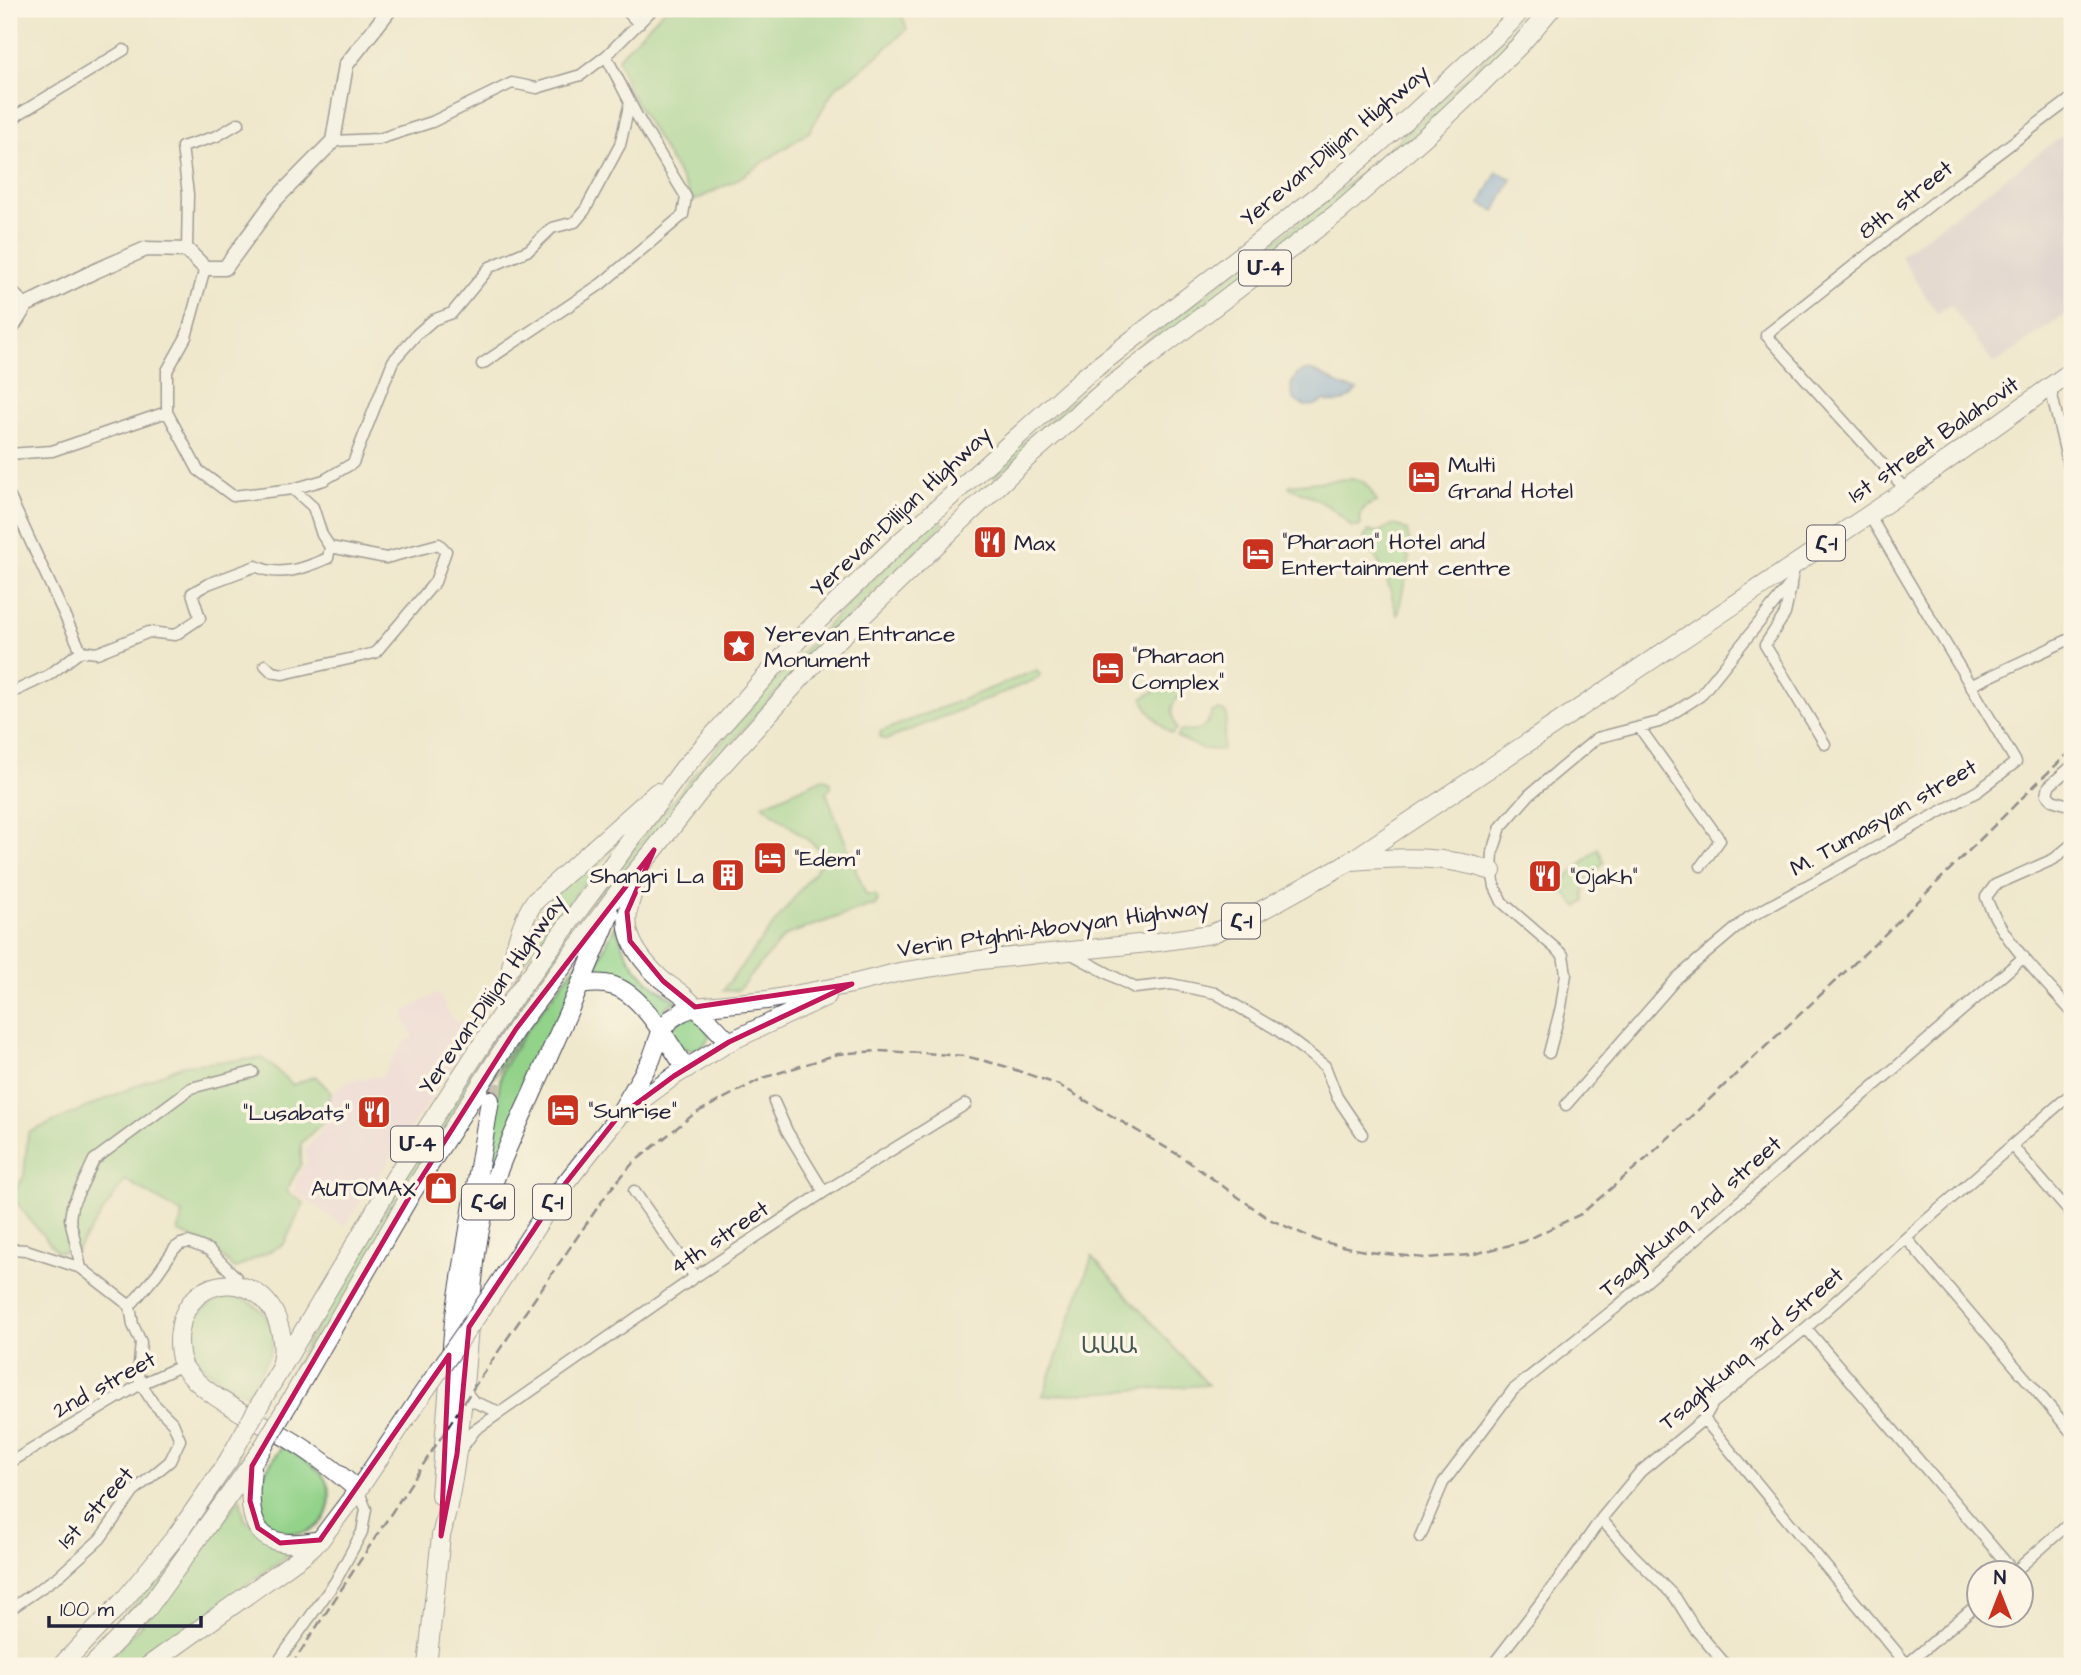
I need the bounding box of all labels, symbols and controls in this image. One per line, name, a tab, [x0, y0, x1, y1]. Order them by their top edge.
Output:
street label: Yerevan-Dilijan Highway	[1233, 57, 1437, 235]
street label: 8th street	[1851, 152, 1960, 247]
road number: Մ-4	[1239, 250, 1291, 286]
street label: 1st street Balahovit	[1842, 368, 2026, 511]
street label: Yerevan-Dilijan Highway	[803, 419, 999, 605]
place label: Multi Grand Hotel	[1448, 449, 1573, 507]
hotel icon: Multi Grand Hotel	[1405, 458, 1443, 496]
restaurant icon: Max	[971, 523, 1009, 561]
place label: "Pharaon" Hotel and Entertainment centre	[1282, 526, 1511, 584]
road number: Հ-1	[1807, 526, 1845, 560]
place label: Max	[1014, 527, 1056, 559]
hotel icon: "Pharaon" Hotel and Entertainment centre	[1239, 535, 1277, 573]
place label: Yerevan Entrance Monument	[764, 618, 956, 676]
place icon: Yerevan Entrance Monument	[720, 627, 758, 665]
place label: "Pharaon Complex"	[1132, 640, 1224, 698]
hotel icon: "Pharaon Complex"	[1089, 649, 1127, 687]
street label: M. Tumasyan street	[1784, 751, 1984, 885]
hotel icon: "Edem"	[751, 839, 789, 877]
place label: "Edem"	[794, 843, 861, 875]
building icon: Shangri La	[709, 856, 747, 894]
restaurant icon: "Ojakh"	[1526, 857, 1564, 895]
place label: Shangri La	[590, 860, 704, 893]
place label: "Ojakh"	[1570, 861, 1638, 893]
street label: Yerevan-Dilijan Highway	[411, 888, 574, 1102]
street label: Verin Ptghni-Abovyan Highway	[895, 890, 1211, 967]
road number: Հ-1	[1222, 904, 1260, 939]
hotel icon: "Sunrise"	[544, 1091, 582, 1129]
restaurant icon: "Lusabats"	[355, 1093, 393, 1131]
place label: "Sunrise"	[588, 1095, 677, 1127]
place label: "Lusabats"	[243, 1097, 350, 1129]
road number: Մ-4	[391, 1126, 443, 1162]
street label: Tsaghkunq 2nd street	[1592, 1128, 1790, 1306]
shop icon: AUTOMAX	[422, 1169, 460, 1207]
place label: AUTOMAX	[311, 1173, 416, 1205]
road number: Հ-61	[462, 1184, 514, 1220]
road number: Հ-1	[533, 1184, 571, 1220]
street label: 4th street	[664, 1193, 776, 1283]
street label: Tsaghkunq 3rd Street	[1652, 1259, 1852, 1439]
park label: ԱԱԱ	[1081, 1330, 1137, 1362]
street label: 2nd street	[47, 1343, 162, 1426]
street label: 1st street	[50, 1459, 142, 1556]
north arrow	[1966, 1560, 2036, 1630]
text: N	[1994, 1565, 2006, 1592]
scale bar	[49, 1584, 201, 1628]
text: 100 m	[60, 1595, 115, 1624]

